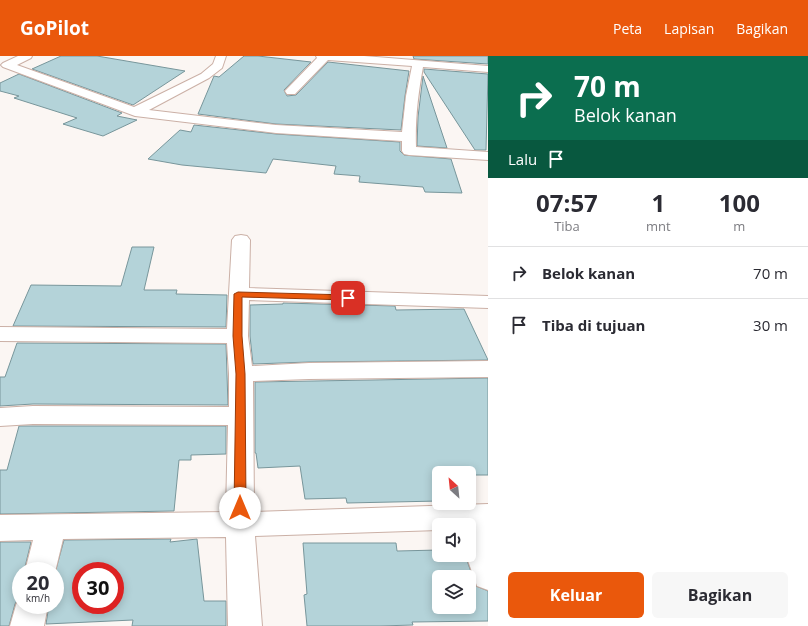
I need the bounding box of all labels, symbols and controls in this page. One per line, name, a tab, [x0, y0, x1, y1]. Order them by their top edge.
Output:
text: GoPilot	[20, 15, 89, 41]
text: Peta	[613, 19, 642, 38]
text: Lapisan	[664, 19, 714, 38]
text: Bagikan	[736, 19, 788, 38]
text: 70 m	[574, 67, 641, 105]
icon: right	[508, 72, 560, 124]
text: Belok kanan	[574, 103, 677, 127]
icon: arrive	[545, 148, 567, 170]
text: Lalu	[508, 149, 537, 169]
text: 07:57	[536, 186, 598, 219]
text: 1	[651, 186, 665, 219]
text: 100	[719, 186, 760, 219]
text: Tiba	[554, 217, 580, 235]
text: mnt	[646, 217, 671, 235]
text: m	[733, 217, 745, 235]
icon: right	[508, 262, 530, 284]
text: Belok kanan	[542, 263, 635, 283]
text: 70 m	[753, 263, 788, 283]
pin	[331, 281, 365, 315]
icon: arrive	[337, 287, 359, 309]
icon: arrive	[508, 314, 530, 336]
text: Tiba di tujuan	[542, 315, 645, 335]
text: 30 m	[753, 315, 788, 335]
north arrow	[432, 466, 476, 510]
map controls	[432, 466, 476, 614]
position arrow	[219, 487, 261, 529]
button: sound	[432, 518, 476, 562]
speed limit sign: 30	[72, 562, 124, 614]
text: 20	[27, 569, 49, 596]
button: layers	[432, 570, 476, 614]
button: Keluar	[508, 572, 644, 618]
button: Bagikan	[652, 572, 788, 618]
text: km/h	[26, 591, 50, 605]

